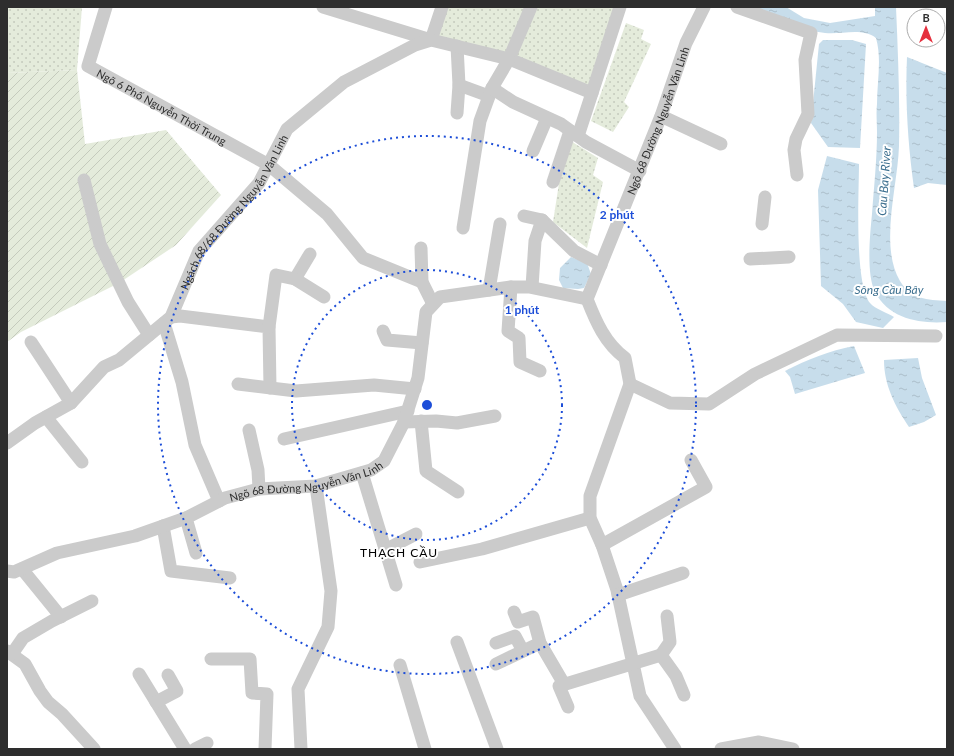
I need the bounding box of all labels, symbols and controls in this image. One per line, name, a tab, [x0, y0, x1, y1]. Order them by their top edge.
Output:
north arrow	[906, 8, 946, 48]
text: B	[922, 11, 930, 24]
street label: Ngõ 68 Đường Nguyễn Văn Linh	[623, 45, 691, 196]
street label: Ngõ 6 Phố Nguyễn Thời Trung	[95, 66, 229, 147]
street label: Ngách 68/68 Đường Nguyễn Văn Linh	[177, 132, 290, 291]
water label: Cau Bay River	[874, 145, 894, 216]
text: 2 phút	[600, 207, 635, 222]
water label: Sông Cầu Bây	[854, 282, 924, 297]
text: 1 phút	[505, 302, 540, 317]
centre of rings	[420, 398, 434, 412]
street label: Ngõ 68 Đường Nguyễn Văn Linh	[228, 458, 385, 503]
district label: THẠCH CẦU	[360, 545, 438, 560]

